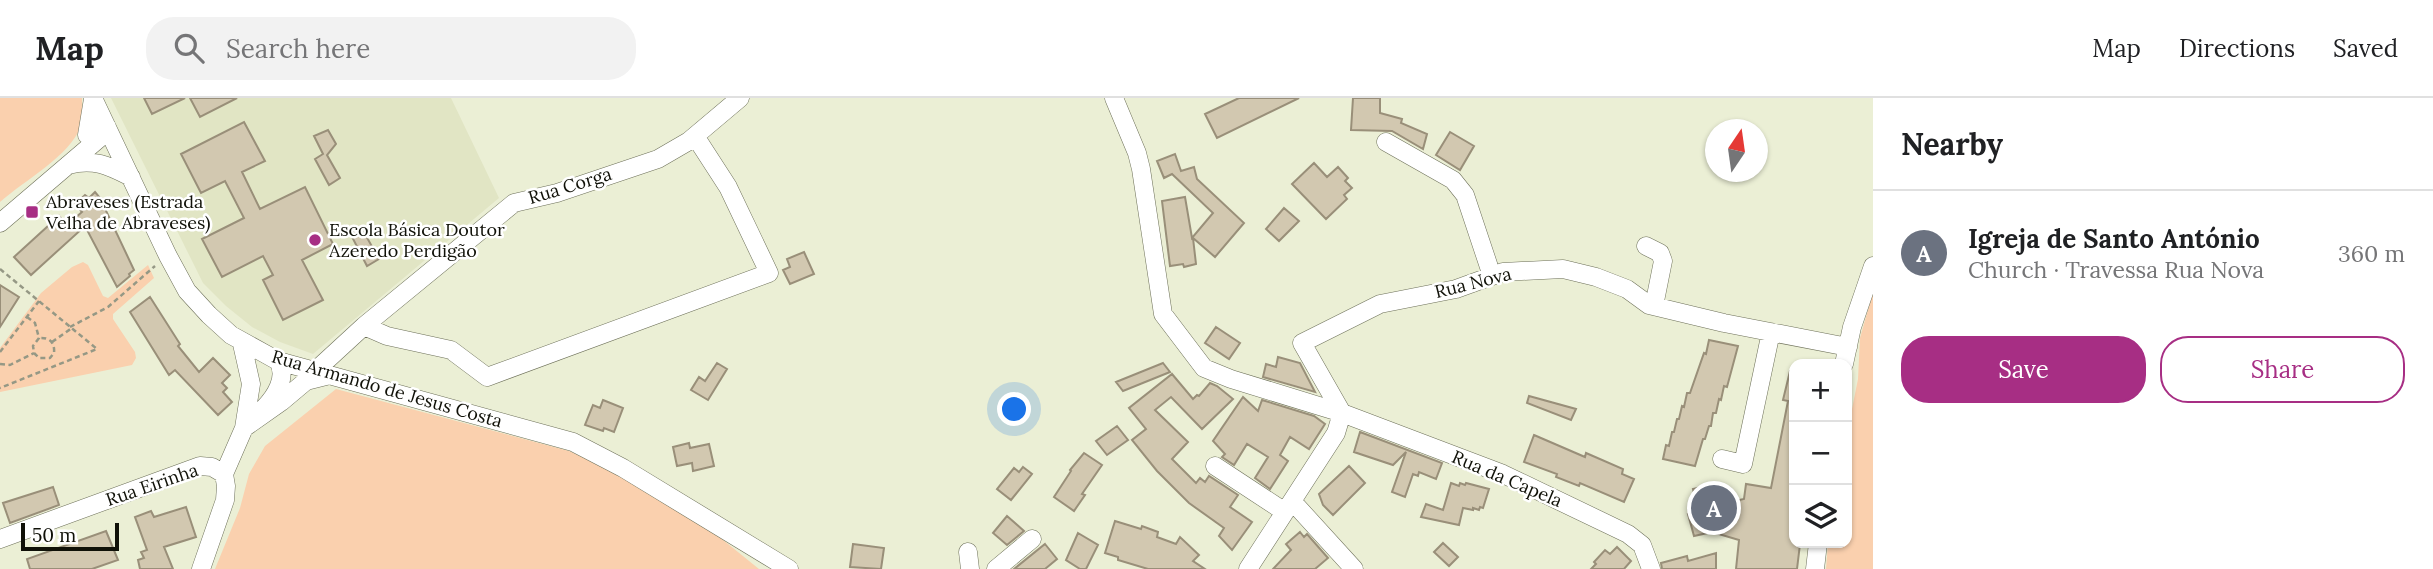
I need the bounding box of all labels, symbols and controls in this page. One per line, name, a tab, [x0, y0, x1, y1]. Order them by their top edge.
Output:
search box	[146, 17, 636, 80]
text: Map	[35, 27, 104, 69]
icon: search	[170, 29, 208, 67]
text: Search here	[226, 32, 370, 65]
text: Map	[2092, 33, 2141, 64]
text: Directions	[2179, 33, 2295, 64]
text: Saved	[2333, 33, 2398, 64]
north arrow	[1705, 119, 1768, 182]
text: Nearby	[1901, 125, 2003, 163]
street label: Rua Corga	[525, 162, 614, 209]
place label: Abraveses (Estrada Velha de Abraveses)	[45, 190, 210, 234]
marker: Abraveses (Estrada Velha de Abraveses)	[24, 204, 40, 220]
place label: Escola Básica Doutor Azeredo Perdigão	[328, 218, 505, 262]
text: Igreja de Santo António	[1968, 222, 2260, 255]
marker: Escola Básica Doutor Azeredo Perdigão	[307, 232, 323, 248]
text: A	[1916, 239, 1932, 268]
text: 360 m	[2338, 239, 2405, 268]
text: Church · Travessa Rua Nova	[1968, 255, 2264, 284]
street label: Rua Nova	[1432, 262, 1514, 303]
button: Save	[1901, 336, 2146, 403]
button: Share	[2160, 336, 2405, 403]
street label: Rua Armando de Jesus Costa	[269, 345, 505, 432]
map controls	[1789, 359, 1852, 548]
button: +	[1789, 359, 1852, 422]
your location	[997, 392, 1031, 426]
button: −	[1789, 422, 1852, 485]
street label: Rua da Capela	[1449, 445, 1566, 512]
street label: Rua Eirinha	[103, 458, 201, 511]
pin: A	[1691, 482, 1737, 534]
button: layers	[1789, 485, 1852, 548]
scale bar	[21, 520, 119, 552]
text: 50 m	[32, 523, 76, 547]

